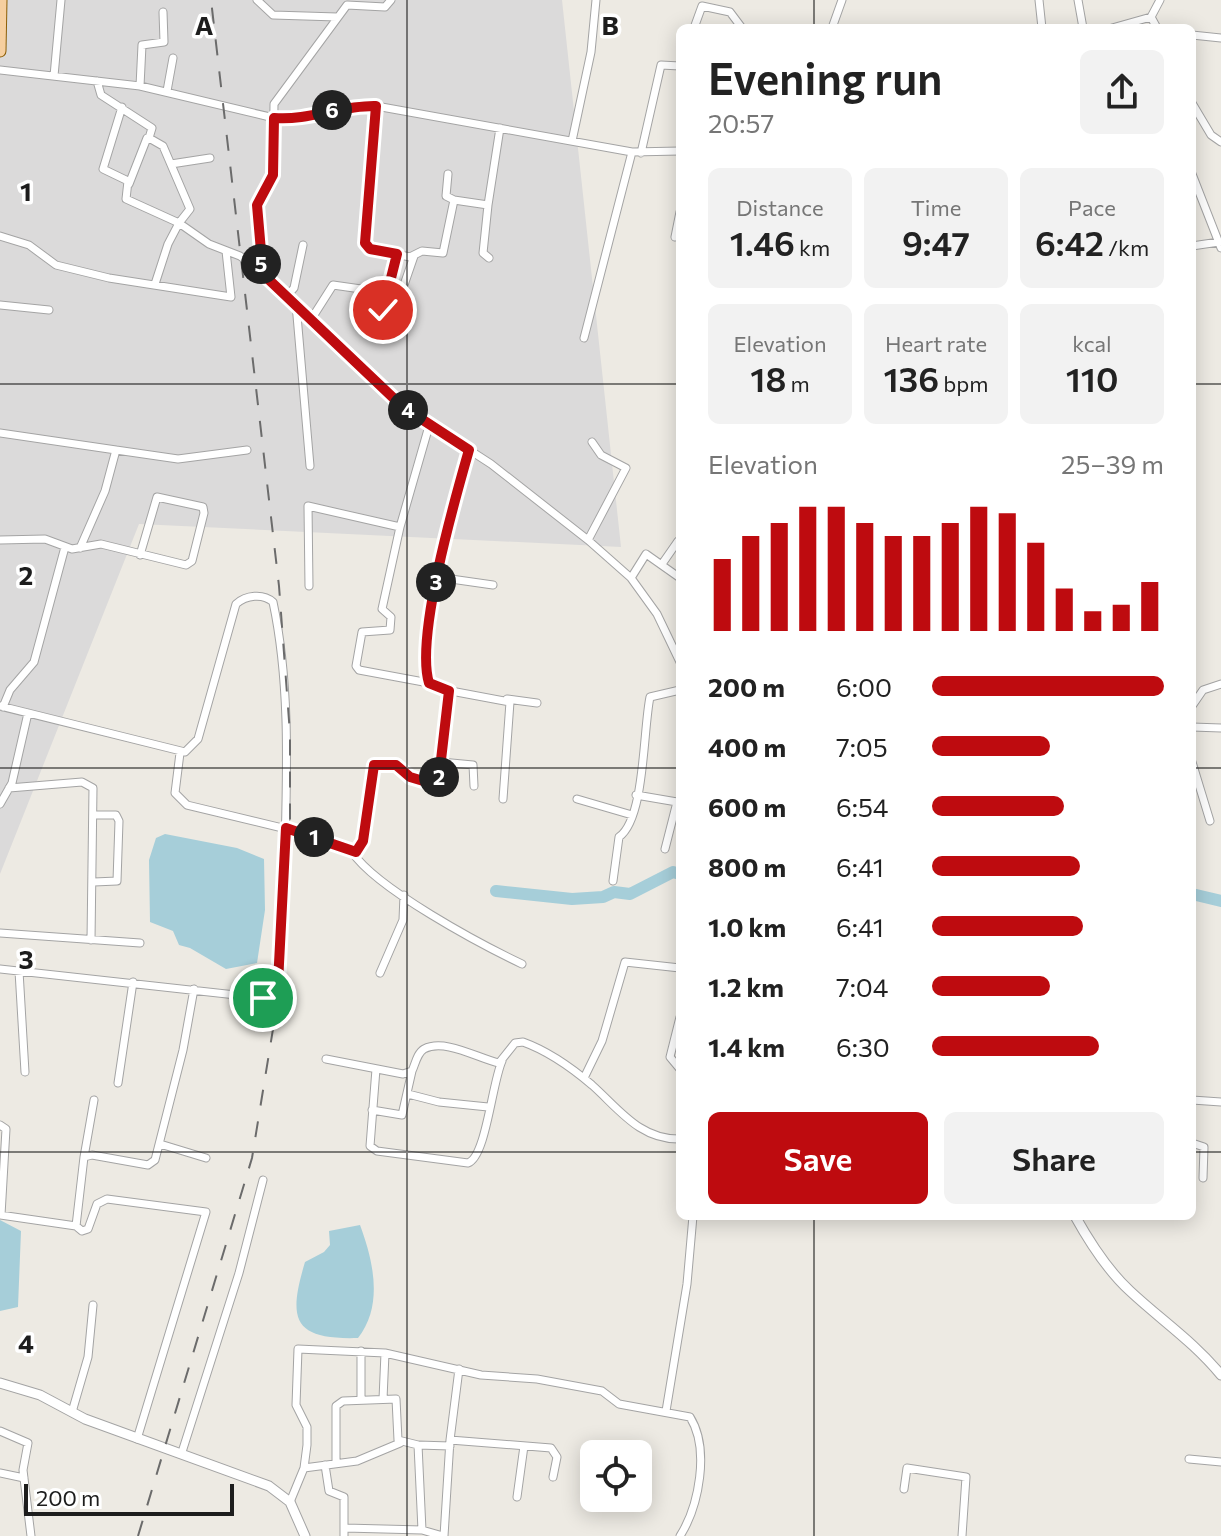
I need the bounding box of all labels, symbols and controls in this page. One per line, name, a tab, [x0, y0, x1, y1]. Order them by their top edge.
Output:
text: A	[195, 9, 214, 40]
text: B	[601, 9, 619, 40]
text: Evening run	[708, 50, 942, 104]
button: share	[1080, 50, 1164, 134]
pin: 6	[312, 90, 352, 130]
text: 6	[325, 96, 339, 123]
text: 20:57	[708, 107, 774, 138]
text: 1	[20, 175, 32, 206]
text: Distance	[736, 194, 824, 221]
text: Time	[911, 194, 961, 221]
text: Pace	[1068, 194, 1116, 221]
text: 1.46	[730, 221, 795, 263]
text: 9:47	[902, 221, 970, 263]
text: 6:42	[1035, 221, 1104, 263]
text: km	[795, 234, 830, 261]
text: /km	[1104, 234, 1149, 261]
pin: 5	[241, 244, 281, 284]
text: 5	[255, 250, 267, 277]
pin	[349, 276, 417, 344]
icon: check	[361, 288, 405, 332]
text: Elevation	[734, 330, 826, 357]
text: Heart rate	[885, 330, 987, 357]
text: kcal	[1072, 330, 1112, 357]
text: 18	[750, 357, 786, 399]
text: 136	[883, 357, 939, 399]
text: 110	[1066, 357, 1118, 399]
text: m	[786, 370, 810, 397]
text: bpm	[939, 370, 989, 397]
pin: 4	[388, 390, 428, 430]
text: 4	[401, 396, 415, 423]
text: Elevation	[708, 448, 818, 479]
text: 25–39 m	[1061, 448, 1164, 479]
text: 2	[19, 559, 33, 590]
pin: 3	[416, 562, 456, 602]
text: 3	[430, 568, 442, 595]
text: 200 m	[708, 671, 785, 702]
text: 6:00	[836, 671, 892, 702]
text: 400 m	[708, 731, 786, 762]
text: 7:05	[836, 731, 888, 762]
pin: 2	[419, 757, 459, 797]
text: 2	[433, 763, 445, 790]
text: 600 m	[708, 791, 786, 822]
text: 6:54	[836, 791, 888, 822]
pin: 1	[294, 817, 334, 857]
text: 1	[309, 823, 319, 850]
text: 800 m	[708, 851, 786, 882]
text: 6:41	[836, 851, 884, 882]
text: 1.0 km	[708, 911, 786, 942]
text: 6:41	[836, 911, 884, 942]
text: 3	[18, 943, 34, 974]
pin	[229, 964, 297, 1032]
text: 1.2 km	[708, 971, 784, 1002]
text: 7:04	[836, 971, 888, 1002]
icon: arrive	[241, 976, 285, 1020]
text: 1.4 km	[708, 1031, 785, 1062]
text: 6:30	[836, 1031, 890, 1062]
button: Save	[708, 1112, 928, 1204]
button: Share	[944, 1112, 1164, 1204]
text: 4	[18, 1327, 34, 1358]
map controls	[580, 1440, 652, 1512]
button: locate	[580, 1440, 652, 1512]
scale bar	[24, 1480, 234, 1516]
text: 200 m	[36, 1484, 100, 1511]

